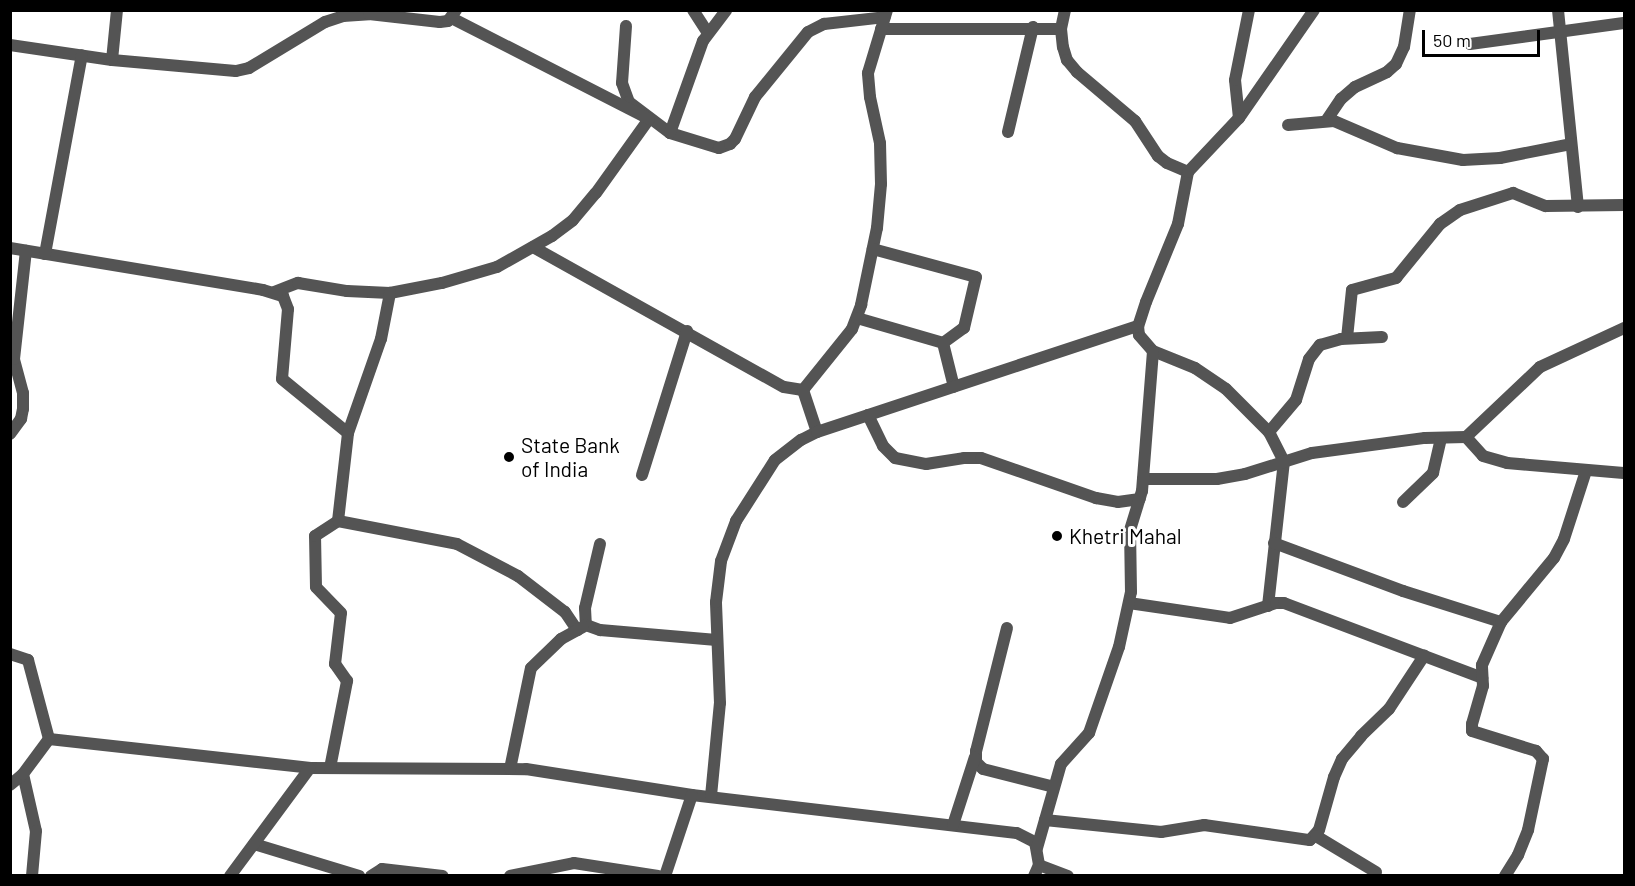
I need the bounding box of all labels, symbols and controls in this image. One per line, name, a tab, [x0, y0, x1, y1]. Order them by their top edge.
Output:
scale bar	[1425, 18, 1544, 56]
text: 50 m	[1433, 29, 1471, 51]
place label: State Bank of India	[521, 432, 620, 482]
marker: State Bank of India	[502, 450, 516, 464]
place label: Khetri Mahal	[1069, 523, 1182, 549]
marker: Khetri Mahal	[1050, 529, 1064, 543]

